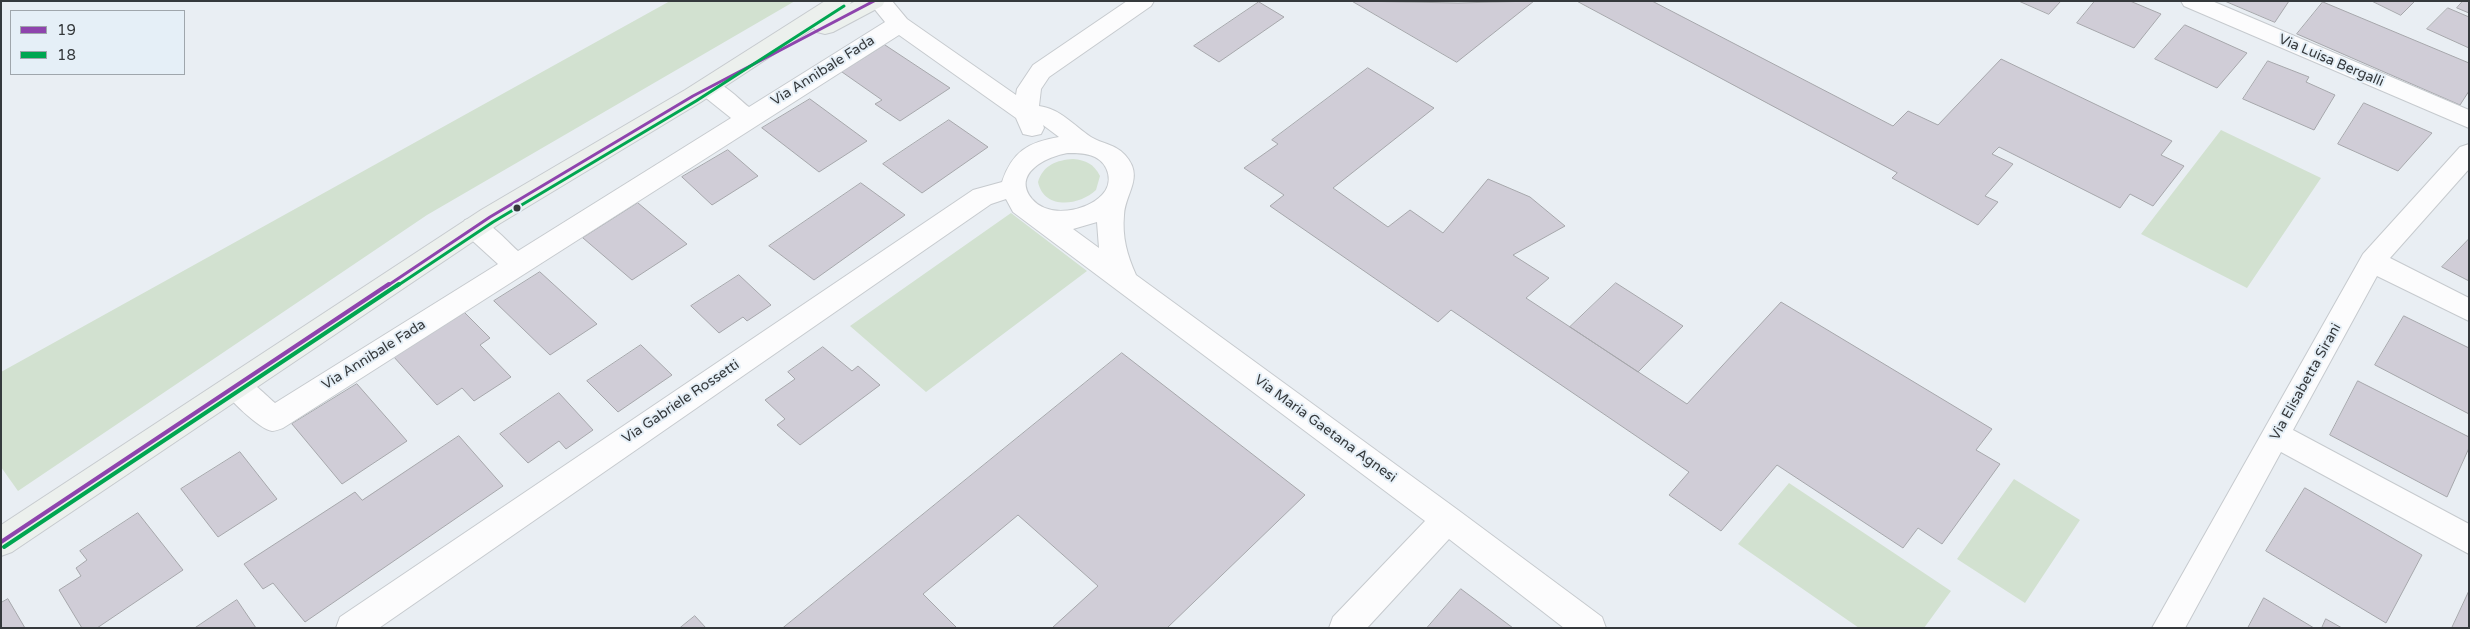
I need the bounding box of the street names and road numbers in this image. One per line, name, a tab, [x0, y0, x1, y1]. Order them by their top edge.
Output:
street label: Via Luisa Bergalli	[2276, 31, 2386, 91]
street label: Via Annibale Fada	[768, 32, 878, 110]
street label: Via Annibale Fada	[319, 316, 429, 394]
street label: Via Elisabetta Sirani	[2267, 321, 2345, 443]
street label: Via Gabriele Rossetti	[619, 357, 743, 447]
street label: Via Maria Gaetana Agnesi	[1251, 372, 1399, 486]

